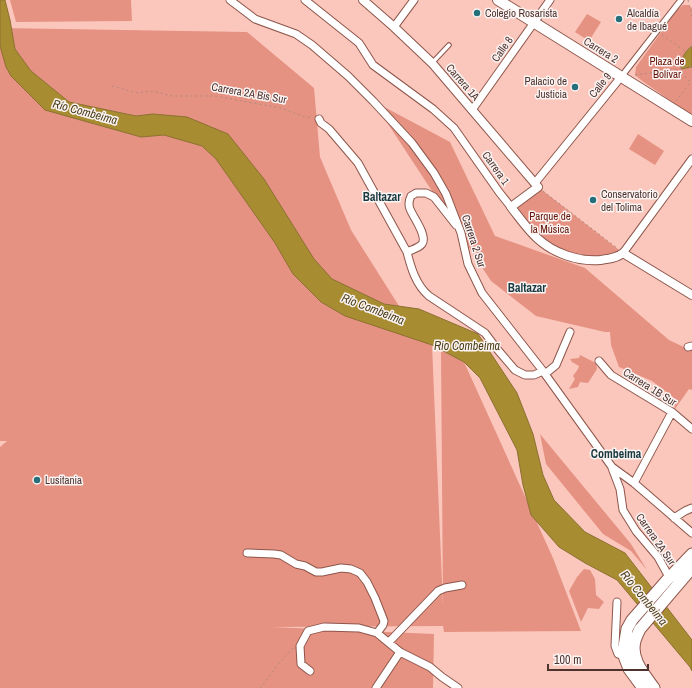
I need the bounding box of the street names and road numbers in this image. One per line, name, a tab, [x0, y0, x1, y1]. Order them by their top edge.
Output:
street label: Calle 8	[488, 33, 516, 65]
street label: Carrera 2	[581, 34, 621, 66]
street label: Carrera 1A	[443, 61, 483, 104]
street label: Calle 9	[586, 70, 614, 100]
street label: Carrera 2A Bis Sur	[211, 80, 287, 106]
street label: Carrera 1	[479, 148, 513, 188]
street label: Carrera 2 Sur	[459, 213, 489, 269]
street label: Carrera 1B Sur	[621, 365, 679, 409]
street label: Carrera 2A Sur	[633, 510, 679, 568]

